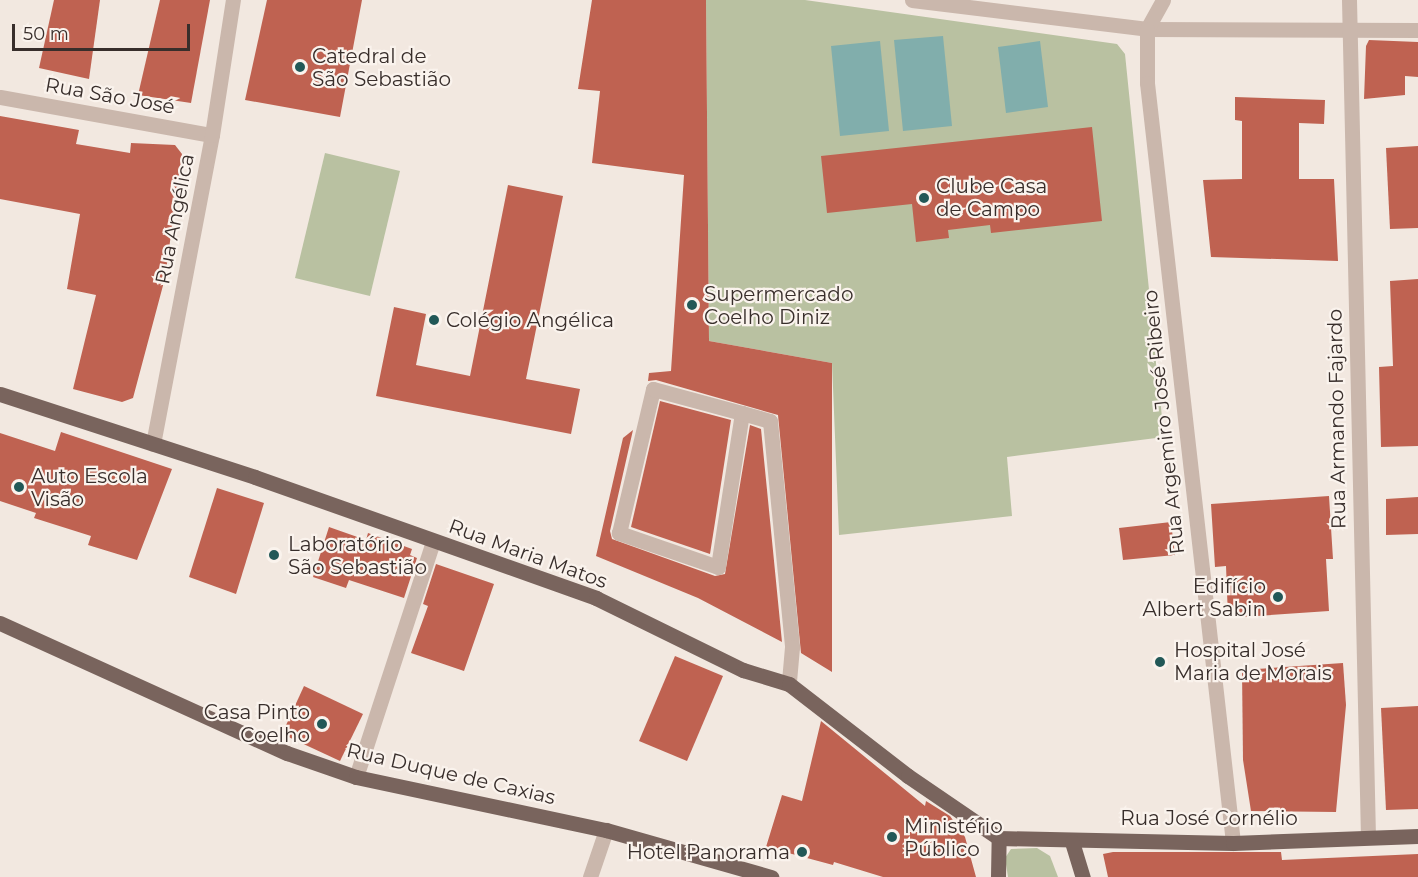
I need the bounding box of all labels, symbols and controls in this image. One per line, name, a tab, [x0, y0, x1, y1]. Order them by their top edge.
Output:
scale bar	[15, 12, 194, 50]
text: 50 m	[23, 23, 69, 45]
place label: Catedral de São Sebastião	[312, 44, 451, 91]
marker: Catedral de São Sebastião	[293, 60, 307, 74]
street label: Rua São José	[43, 73, 177, 119]
street label: Rua Angélica	[151, 152, 199, 286]
place label: Clube Casa de Campo	[936, 174, 1047, 221]
marker: Clube Casa de Campo	[917, 191, 931, 205]
place label: Supermercado Coelho Diniz	[704, 282, 853, 329]
street label: Rua Argemiro José Ribeiro	[1138, 289, 1190, 555]
marker: Supermercado Coelho Diniz	[685, 298, 699, 312]
place label: Colégio Angélica	[446, 308, 614, 332]
street label: Rua Armando Fajardo	[1323, 309, 1351, 529]
marker: Colégio Angélica	[427, 313, 441, 327]
place label: Auto Escola Visão	[31, 464, 148, 511]
marker: Auto Escola Visão	[12, 480, 26, 494]
street label: Rua Maria Matos	[445, 514, 611, 594]
place label: Laboratório São Sebastião	[288, 532, 427, 579]
marker: Laboratório São Sebastião	[265, 546, 283, 564]
place label: Edifício Albert Sabin	[1142, 574, 1266, 621]
marker: Edifício Albert Sabin	[1271, 590, 1285, 604]
place label: Hospital José Maria de Morais	[1174, 638, 1332, 685]
marker: Hospital José Maria de Morais	[1151, 653, 1169, 671]
place label: Casa Pinto Coelho	[204, 700, 310, 747]
marker: Casa Pinto Coelho	[315, 717, 329, 731]
street label: Rua Duque de Caxias	[344, 738, 558, 810]
street label: Rua José Cornélio	[1120, 806, 1298, 830]
place label: Ministério Público	[904, 814, 1003, 861]
marker: Ministério Público	[885, 830, 899, 844]
place label: Hotel Panorama	[627, 840, 790, 864]
marker: Hotel Panorama	[795, 845, 809, 859]

